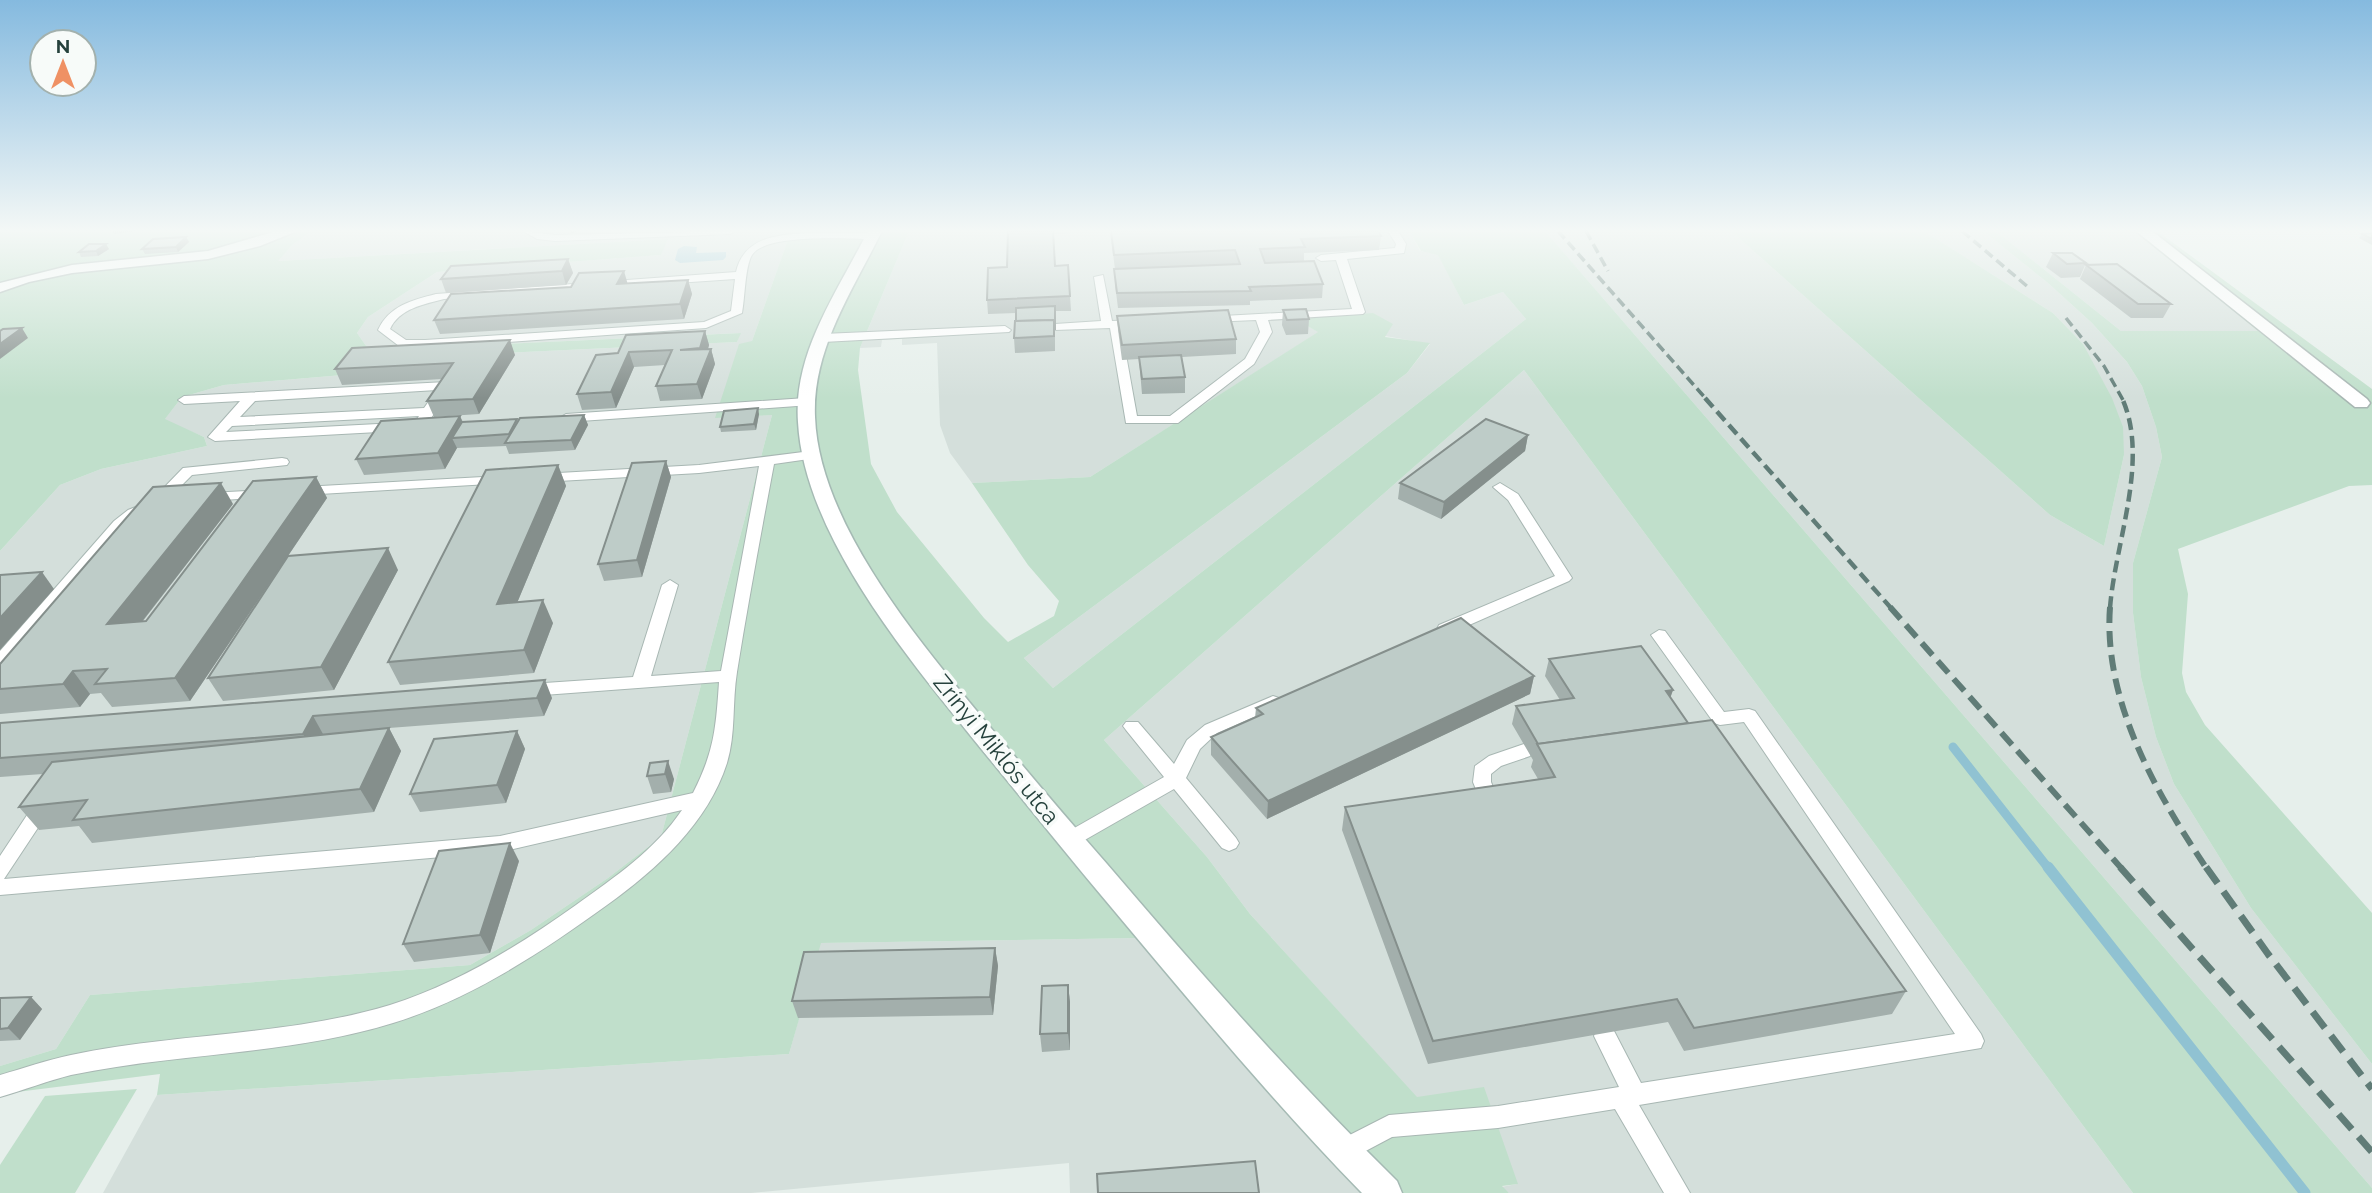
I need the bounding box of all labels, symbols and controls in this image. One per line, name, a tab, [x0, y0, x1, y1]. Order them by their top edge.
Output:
north arrow	[28, 28, 98, 98]
text: N	[56, 35, 70, 57]
street label: Zrínyi Miklós utca	[928, 669, 1066, 829]

